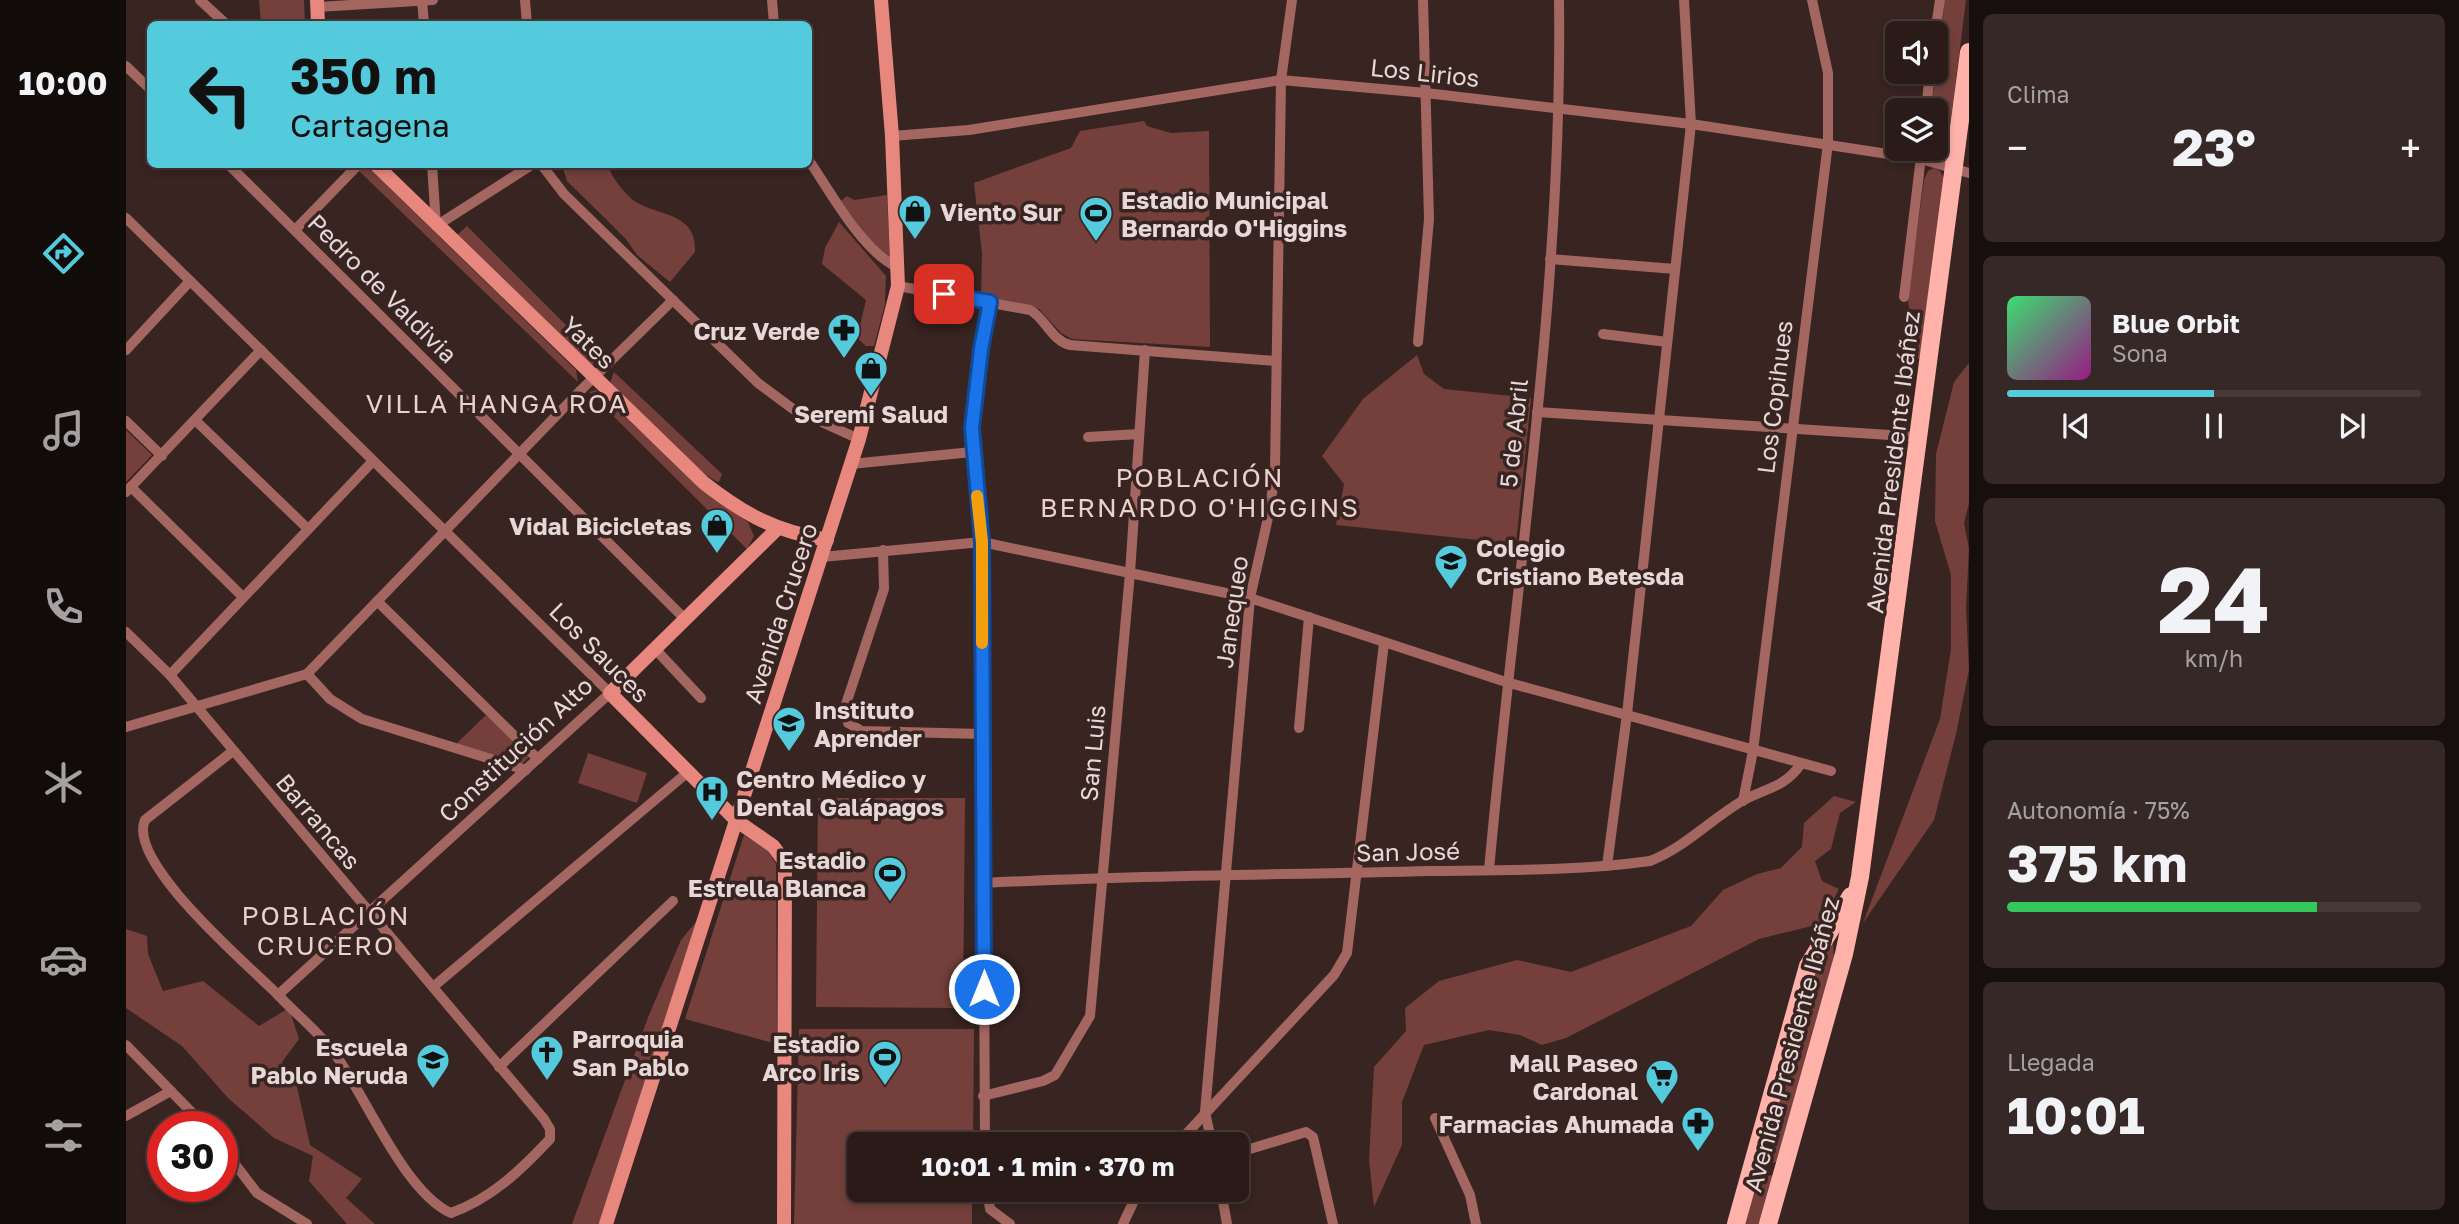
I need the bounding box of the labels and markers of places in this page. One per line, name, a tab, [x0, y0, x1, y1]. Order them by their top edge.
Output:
place label: Estadio Municipal Bernardo O'Higgins	[1121, 185, 1347, 242]
shop icon: Viento Sur	[896, 192, 934, 241]
sports icon: Estadio Municipal Bernardo O'Higgins	[1077, 194, 1115, 243]
place label: Viento Sur	[940, 197, 1062, 226]
pin	[914, 264, 974, 324]
pharmacy icon: Cruz Verde	[825, 311, 863, 360]
place label: Cruz Verde	[693, 316, 820, 345]
shop icon: Seremi Salud	[852, 349, 890, 398]
place label: Seremi Salud	[794, 399, 948, 428]
shop icon: Vidal Bicicletas	[698, 506, 736, 555]
place label: Vidal Bicicletas	[509, 511, 692, 540]
place label: Colegio Cristiano Betesda	[1476, 533, 1684, 590]
school or university icon: Colegio Cristiano Betesda	[1432, 542, 1470, 591]
place label: Instituto Aprender	[814, 695, 922, 752]
school or university icon: Instituto Aprender	[770, 704, 808, 753]
place label: Centro Médico y Dental Galápagos	[736, 764, 944, 821]
hospital icon: Centro Médico y Dental Galápagos	[693, 773, 731, 822]
place label: Estadio Estrella Blanca	[688, 845, 866, 902]
sports icon: Estadio Estrella Blanca	[871, 854, 909, 903]
place label: Parroquia San Pablo	[572, 1024, 689, 1081]
place label: Estadio Arco Iris	[762, 1029, 860, 1086]
place label: Escuela Pablo Neruda	[251, 1032, 408, 1089]
church icon: Parroquia San Pablo	[528, 1033, 566, 1082]
sports icon: Estadio Arco Iris	[866, 1038, 904, 1087]
school or university icon: Escuela Pablo Neruda	[414, 1041, 452, 1090]
place label: Mall Paseo Cardonal	[1509, 1048, 1638, 1105]
supermarket icon: Mall Paseo Cardonal	[1643, 1057, 1681, 1106]
pharmacy icon: Farmacias Ahumada	[1679, 1104, 1717, 1153]
place label: Farmacias Ahumada	[1439, 1109, 1674, 1138]

